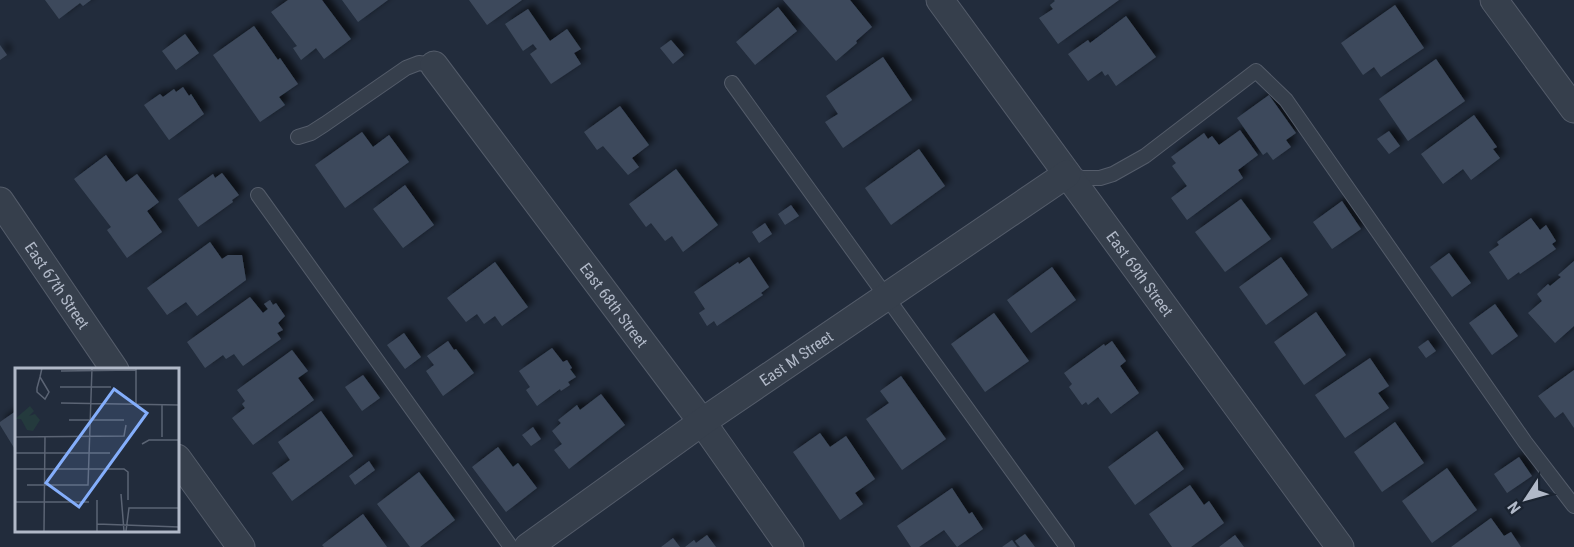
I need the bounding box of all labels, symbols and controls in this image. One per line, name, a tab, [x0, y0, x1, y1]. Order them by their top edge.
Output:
street label: East 69th Street	[1103, 227, 1178, 320]
street label: East 67th Street	[21, 238, 94, 333]
street label: East 68th Street	[576, 259, 652, 351]
street label: East M Street	[756, 326, 837, 390]
inset map	[15, 368, 178, 532]
north arrow	[1496, 469, 1556, 529]
text: N	[1504, 498, 1525, 517]

